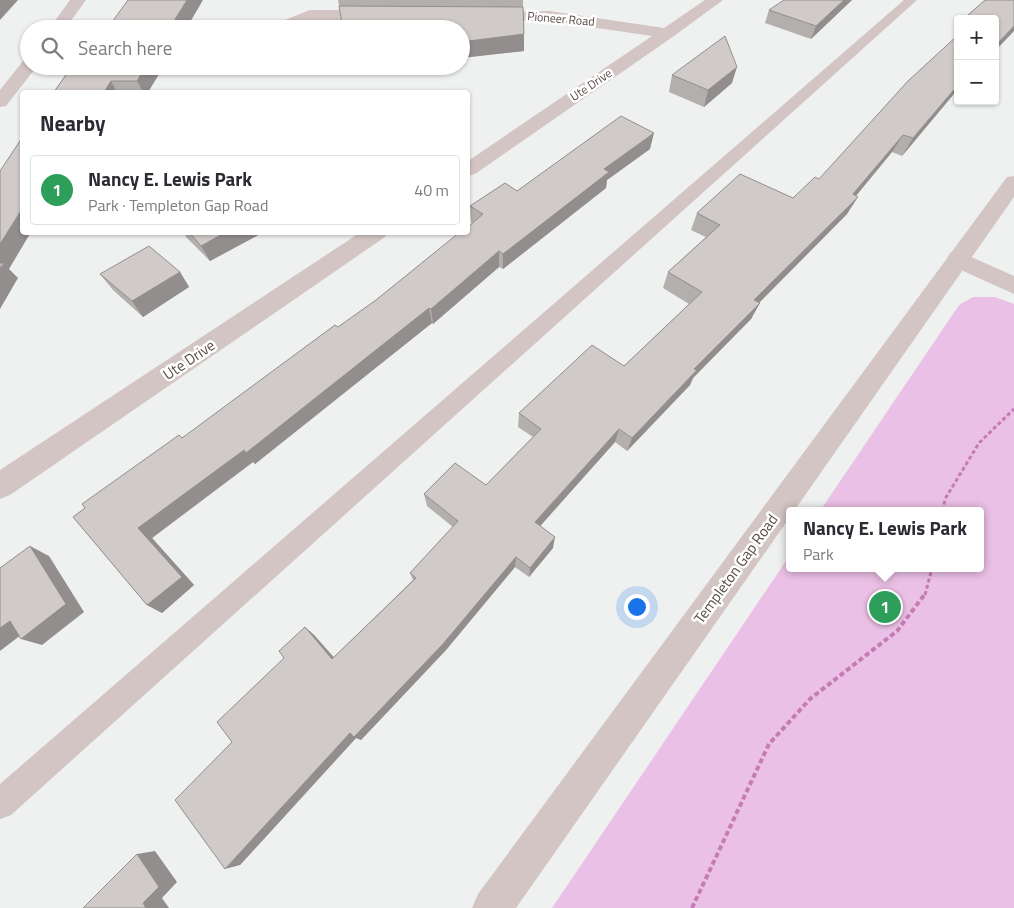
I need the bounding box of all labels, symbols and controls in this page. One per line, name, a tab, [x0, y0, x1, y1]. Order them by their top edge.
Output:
street label: Pioneer Road	[527, 6, 595, 31]
map controls	[954, 15, 999, 105]
button: +	[954, 15, 999, 60]
search box	[20, 20, 470, 75]
text: Search here	[78, 33, 172, 62]
icon: search	[38, 34, 66, 62]
button: −	[954, 60, 999, 105]
street label: Ute Drive	[566, 64, 615, 106]
text: Nearby	[40, 107, 105, 139]
text: Nancy E. Lewis Park	[88, 164, 252, 193]
text: 1	[53, 178, 61, 202]
text: 40 m	[414, 178, 449, 202]
text: Park · Templeton Gap Road	[88, 193, 268, 217]
street label: Ute Drive	[158, 334, 219, 386]
popup	[786, 507, 984, 572]
street label: Templeton Gap Road	[688, 509, 783, 628]
text: Nancy E. Lewis Park	[803, 513, 967, 542]
text: Park	[803, 542, 834, 566]
pin: 1	[869, 588, 901, 626]
your location	[624, 594, 650, 620]

